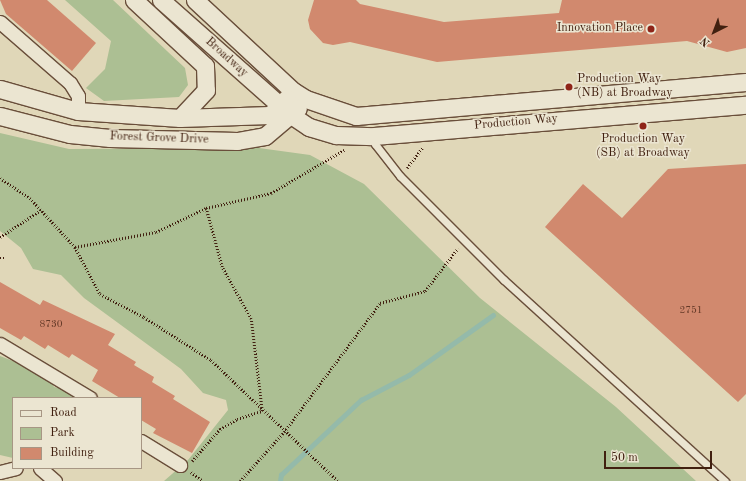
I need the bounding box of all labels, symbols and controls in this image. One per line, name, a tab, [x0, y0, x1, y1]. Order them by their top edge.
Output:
north arrow	[694, 12, 734, 52]
place label: Innovation Place	[557, 22, 643, 36]
marker: Innovation Place	[646, 24, 656, 34]
text: N	[699, 34, 712, 48]
street label: Broadway	[202, 35, 250, 81]
place label: Production Way (NB) at Broadway	[577, 73, 673, 101]
marker: Production Way (NB) at Broadway	[564, 82, 574, 92]
street label: Production Way	[473, 112, 559, 134]
marker: Production Way (SB) at Broadway	[638, 121, 648, 131]
street label: Forest Grove Drive	[109, 130, 209, 148]
place label: Production Way (SB) at Broadway	[596, 133, 690, 161]
house number: 2751	[679, 305, 703, 317]
house number: 8730	[39, 319, 63, 331]
legend	[12, 397, 142, 469]
text: Road	[50, 407, 77, 419]
text: Park	[50, 427, 75, 439]
scale bar	[606, 443, 714, 469]
text: Building	[50, 447, 94, 459]
text: 50 m	[611, 452, 638, 464]

